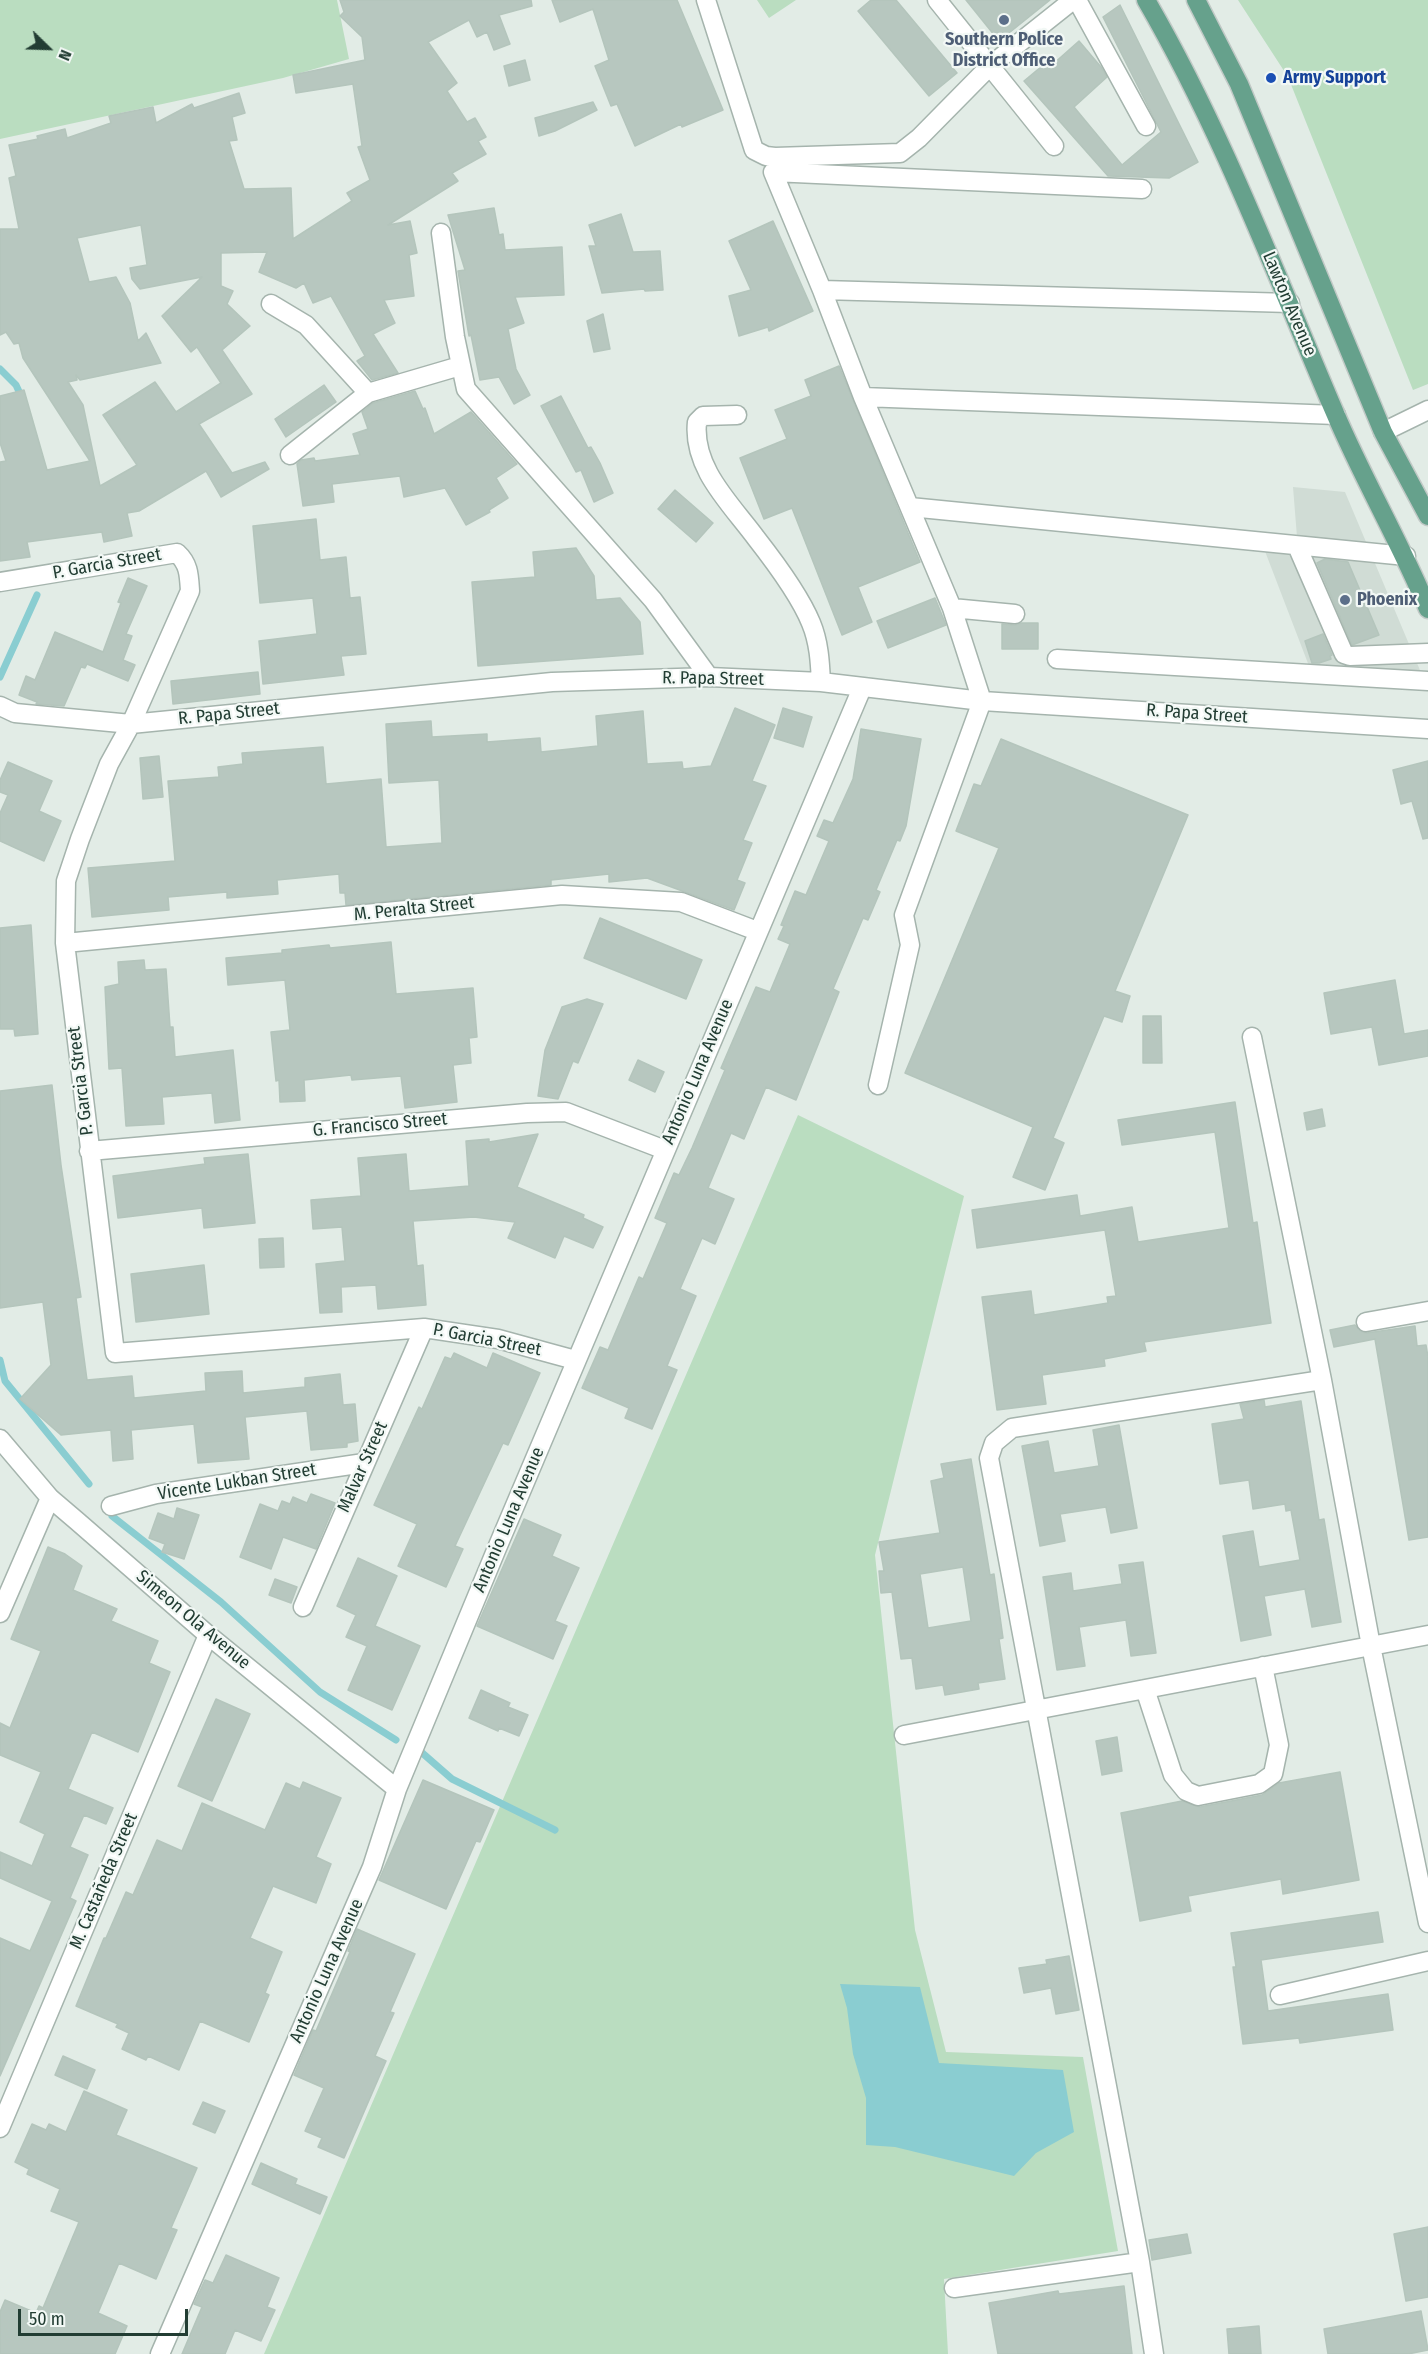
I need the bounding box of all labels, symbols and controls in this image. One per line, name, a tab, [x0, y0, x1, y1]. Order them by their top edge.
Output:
marker: Southern Police District Office	[997, 13, 1011, 27]
north arrow	[18, 18, 78, 78]
place label: Southern Police District Office	[945, 29, 1063, 72]
text: N	[54, 47, 76, 63]
place label: Army Support	[1283, 67, 1386, 89]
marker: Army Support	[1264, 71, 1278, 85]
street label: Lawton Avenue	[1257, 249, 1321, 359]
street label: P. Garcia Street	[51, 544, 163, 584]
place label: Phoenix	[1357, 589, 1417, 611]
marker: Phoenix	[1338, 593, 1352, 607]
street label: R. Papa Street	[662, 667, 764, 691]
street label: R. Papa Street	[177, 698, 281, 730]
street label: R. Papa Street	[1145, 700, 1249, 728]
street label: M. Peralta Street	[353, 892, 475, 926]
street label: Antonio Luna Avenue	[658, 996, 738, 1148]
street label: P. Garcia Street	[64, 1025, 98, 1137]
street label: G. Francisco Street	[312, 1108, 448, 1142]
street label: P. Garcia Street	[431, 1319, 543, 1361]
street label: Malvar Street	[333, 1418, 393, 1516]
street label: Antonio Luna Avenue	[469, 1444, 549, 1596]
street label: Vicente Lukban Street	[156, 1459, 318, 1505]
street label: Simeon Ola Avenue	[131, 1566, 255, 1674]
street label: M. Castañeda Street	[66, 1810, 142, 1952]
street label: Antonio Luna Avenue	[286, 1896, 368, 2046]
scale bar	[21, 2297, 190, 2335]
text: 50 m	[29, 2308, 65, 2330]

